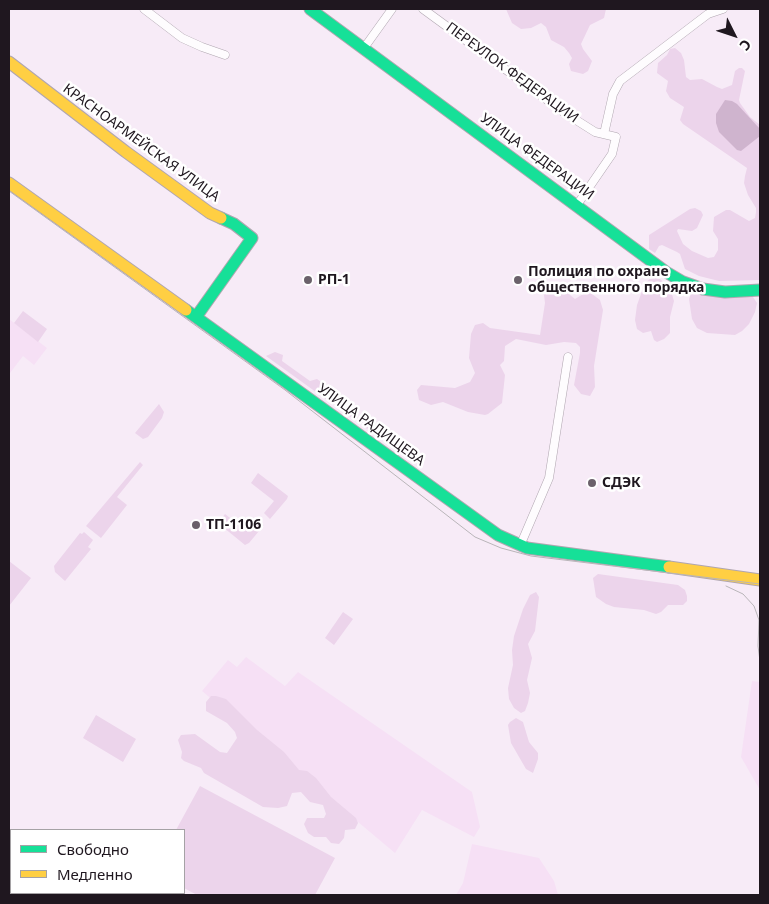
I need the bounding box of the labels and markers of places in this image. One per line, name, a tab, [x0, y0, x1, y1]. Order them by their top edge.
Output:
place label: Полиция по охране общественного порядка	[528, 264, 704, 296]
place label: РП-1	[318, 272, 350, 288]
marker: РП-1	[302, 274, 314, 286]
marker: Полиция по охране общественного порядка	[512, 274, 524, 286]
place label: СДЭК	[602, 475, 641, 491]
marker: СДЭК	[586, 477, 598, 489]
place label: ТП-1106	[206, 517, 261, 533]
marker: ТП-1106	[190, 519, 202, 531]

